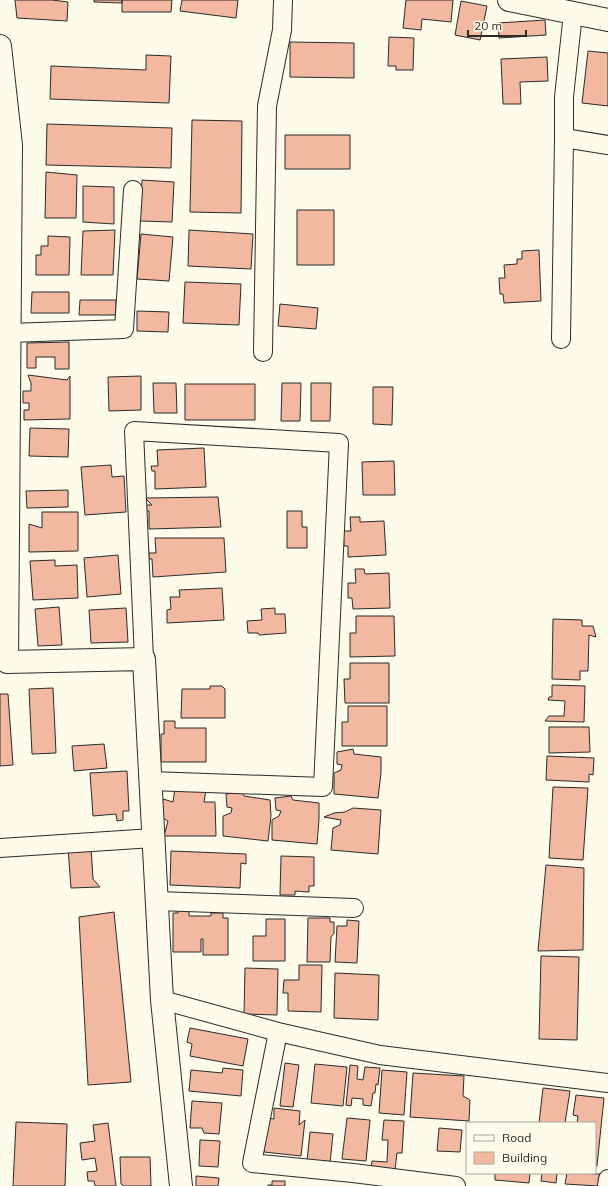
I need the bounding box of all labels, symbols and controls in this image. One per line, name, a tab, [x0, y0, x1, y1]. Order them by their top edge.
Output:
scale bar	[468, 12, 526, 38]
text: 20 m	[474, 18, 502, 33]
legend	[466, 1122, 596, 1174]
text: Road	[502, 1130, 531, 1145]
text: Building	[502, 1150, 547, 1165]

